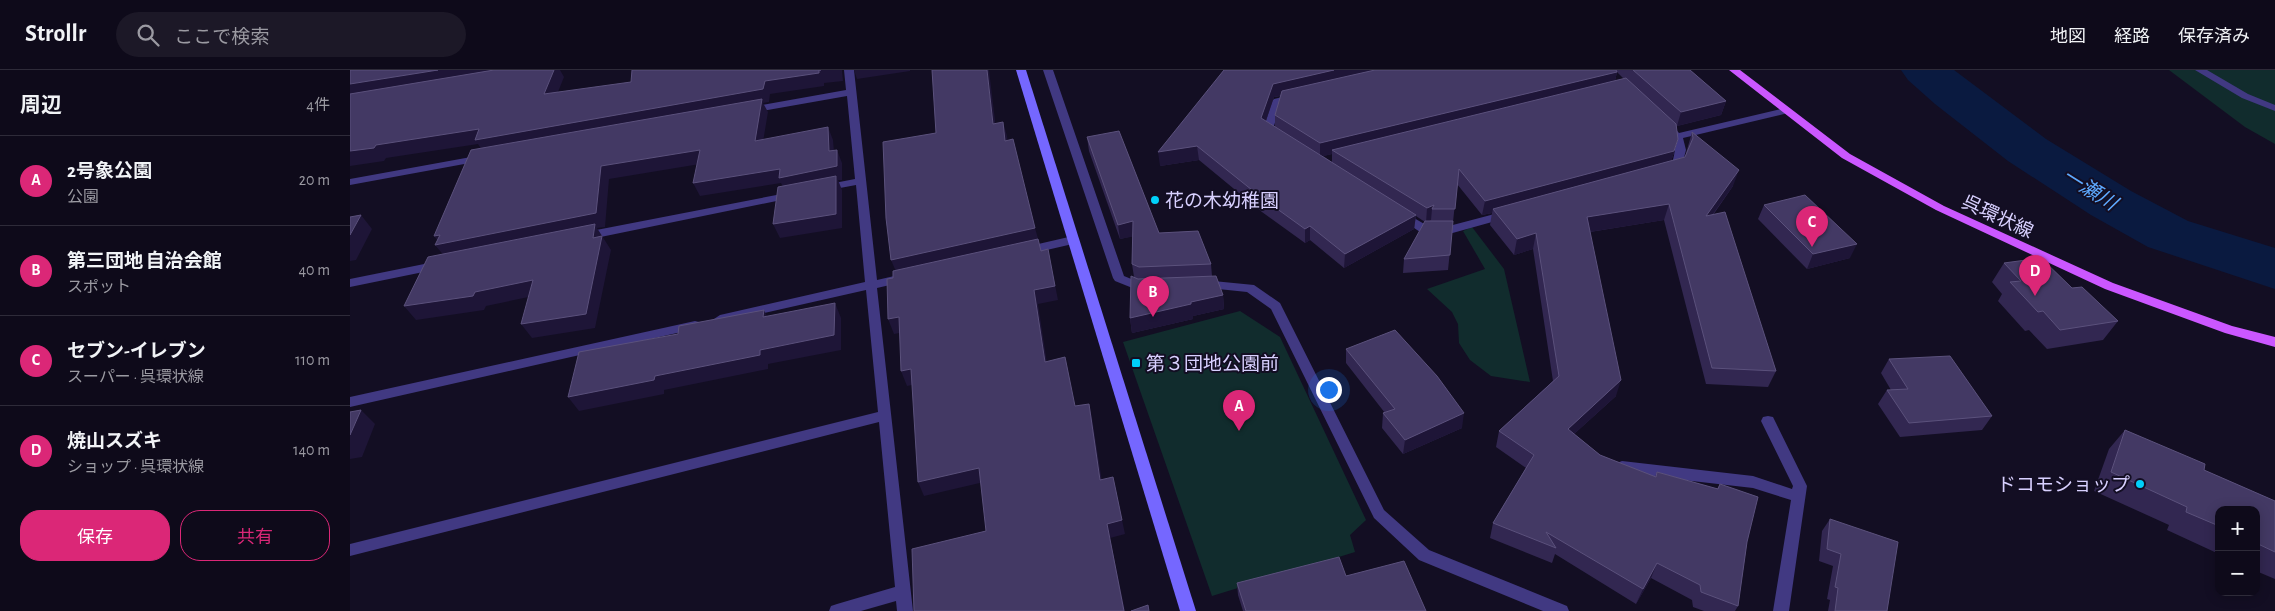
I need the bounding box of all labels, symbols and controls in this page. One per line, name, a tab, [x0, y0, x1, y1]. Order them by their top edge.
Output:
search box	[116, 12, 466, 57]
icon: search	[134, 21, 162, 49]
text: Strollr	[25, 22, 86, 46]
text: ここで検索	[174, 28, 269, 47]
text: 地図	[2050, 28, 2086, 46]
text: 経路	[2114, 28, 2150, 46]
text: 保存済み	[2178, 28, 2250, 46]
text: 周辺	[20, 95, 62, 116]
text: 4件	[306, 97, 330, 113]
text: 2号象公園	[67, 162, 152, 181]
water label: 一瀬川	[2059, 165, 2122, 215]
text: A	[31, 172, 41, 188]
text: 20 m	[299, 172, 330, 188]
text: 公園	[67, 189, 99, 205]
place label: 花の木幼稚園	[1165, 191, 1279, 211]
street label: 呉環状線	[1959, 192, 2036, 242]
marker: 花の木幼稚園	[1149, 194, 1161, 206]
pin: C	[1796, 206, 1828, 247]
text: 第三団地 自治会館	[67, 252, 222, 271]
pin: D	[2019, 255, 2051, 296]
text: B	[31, 262, 41, 278]
text: 40 m	[298, 262, 330, 278]
pin: B	[1137, 276, 1169, 317]
text: スポット	[67, 279, 131, 295]
text: セブン-イレブン	[67, 342, 206, 361]
text: C	[32, 352, 40, 368]
text: 110 m	[295, 352, 330, 368]
place label: 第３団地公園前	[1146, 353, 1279, 374]
marker: 第３団地公園前	[1130, 357, 1142, 369]
text: スーパー · 呉環状線	[67, 369, 204, 385]
your location	[1316, 377, 1342, 403]
pin: A	[1223, 390, 1255, 431]
text: 焼山スズキ	[67, 432, 162, 451]
text: D	[31, 442, 41, 458]
text: 140 m	[293, 442, 330, 458]
text: ショップ · 呉環状線	[67, 459, 204, 475]
place label: ドコモショップ	[1997, 475, 2130, 495]
marker: ドコモショップ	[2134, 478, 2146, 490]
map controls	[2215, 506, 2260, 596]
button: +	[2215, 506, 2260, 551]
button: 保存	[20, 510, 170, 561]
button: 共有	[180, 510, 330, 561]
button: −	[2215, 551, 2260, 596]

